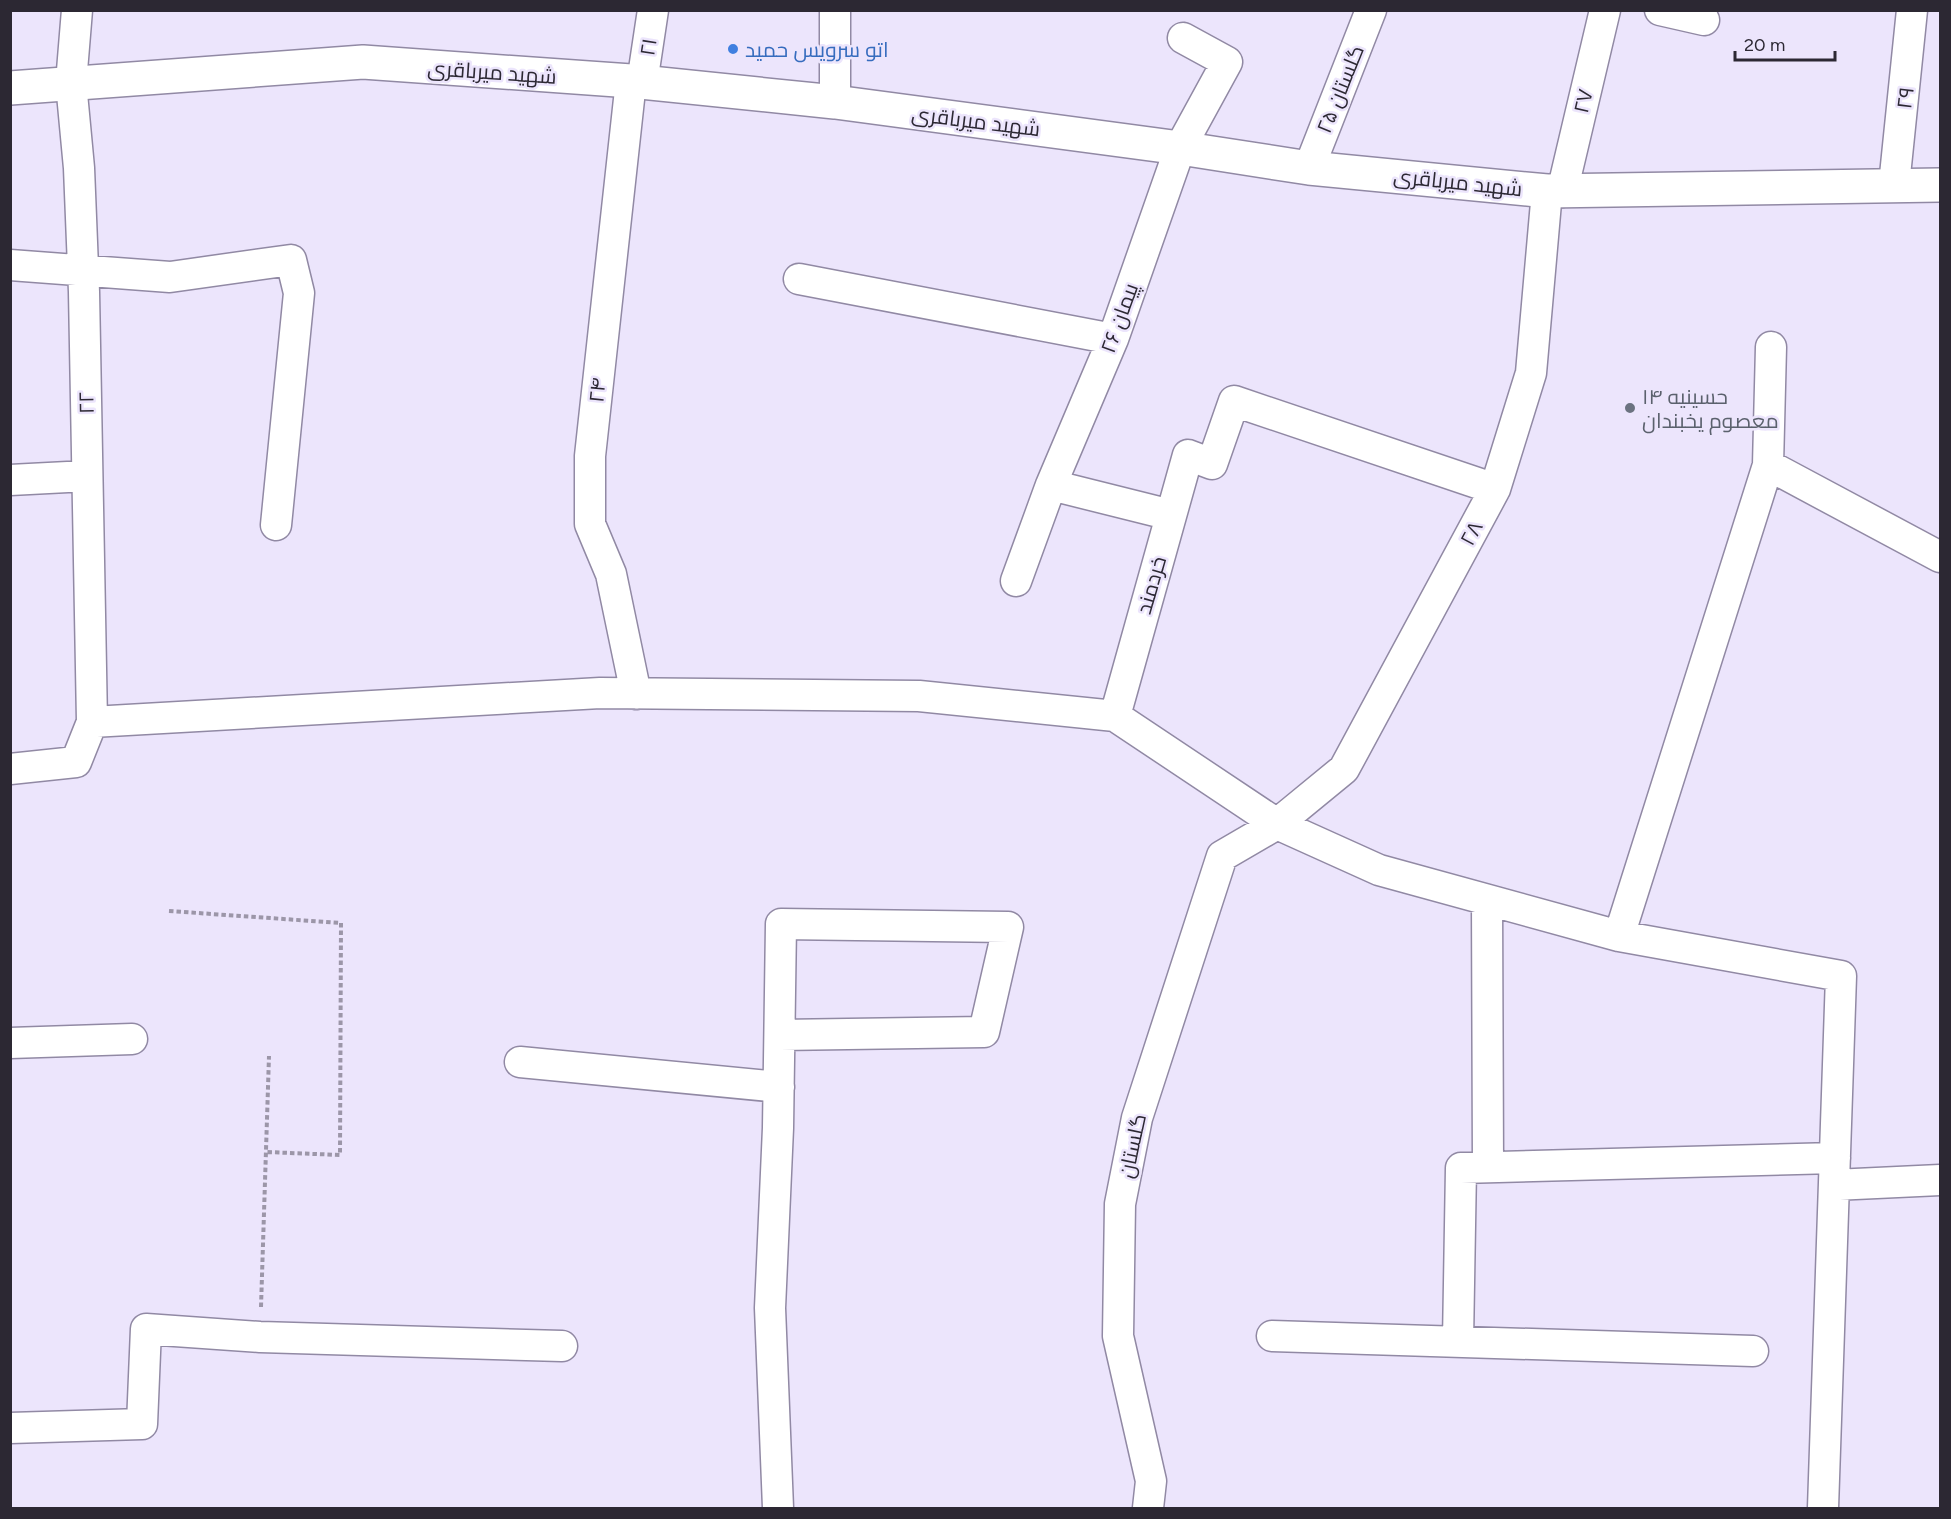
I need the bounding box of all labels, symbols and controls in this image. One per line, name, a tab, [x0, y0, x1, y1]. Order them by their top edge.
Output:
scale bar	[1735, 24, 1836, 62]
text: 20 m	[1744, 34, 1785, 56]
street label: ۲۱	[634, 36, 662, 58]
place label: اتو سرویس حمید	[745, 37, 889, 63]
street label: گلستان ۲۵	[1311, 41, 1370, 137]
marker: اتو سرویس حمید	[726, 42, 740, 56]
street label: شهید میرباقری	[426, 55, 557, 90]
street label: ۲۷	[1568, 86, 1598, 116]
street label: ۲۹	[1891, 86, 1919, 110]
street label: شهید میرباقری	[910, 101, 1042, 142]
street label: شهید میرباقری	[1392, 163, 1524, 202]
street label: پیمان ۲۶	[1095, 279, 1145, 357]
street label: ۲۴	[583, 376, 611, 404]
place label: حسینیه ۱۴ معصوم یخبندان	[1642, 384, 1779, 435]
street label: ۲۲	[73, 392, 99, 414]
marker: حسینیه ۱۴ معصوم یخبندان	[1623, 401, 1637, 415]
street label: ۲۸	[1454, 516, 1488, 550]
street label: خردمند	[1131, 553, 1171, 617]
street label: گلستان	[1113, 1112, 1152, 1181]

